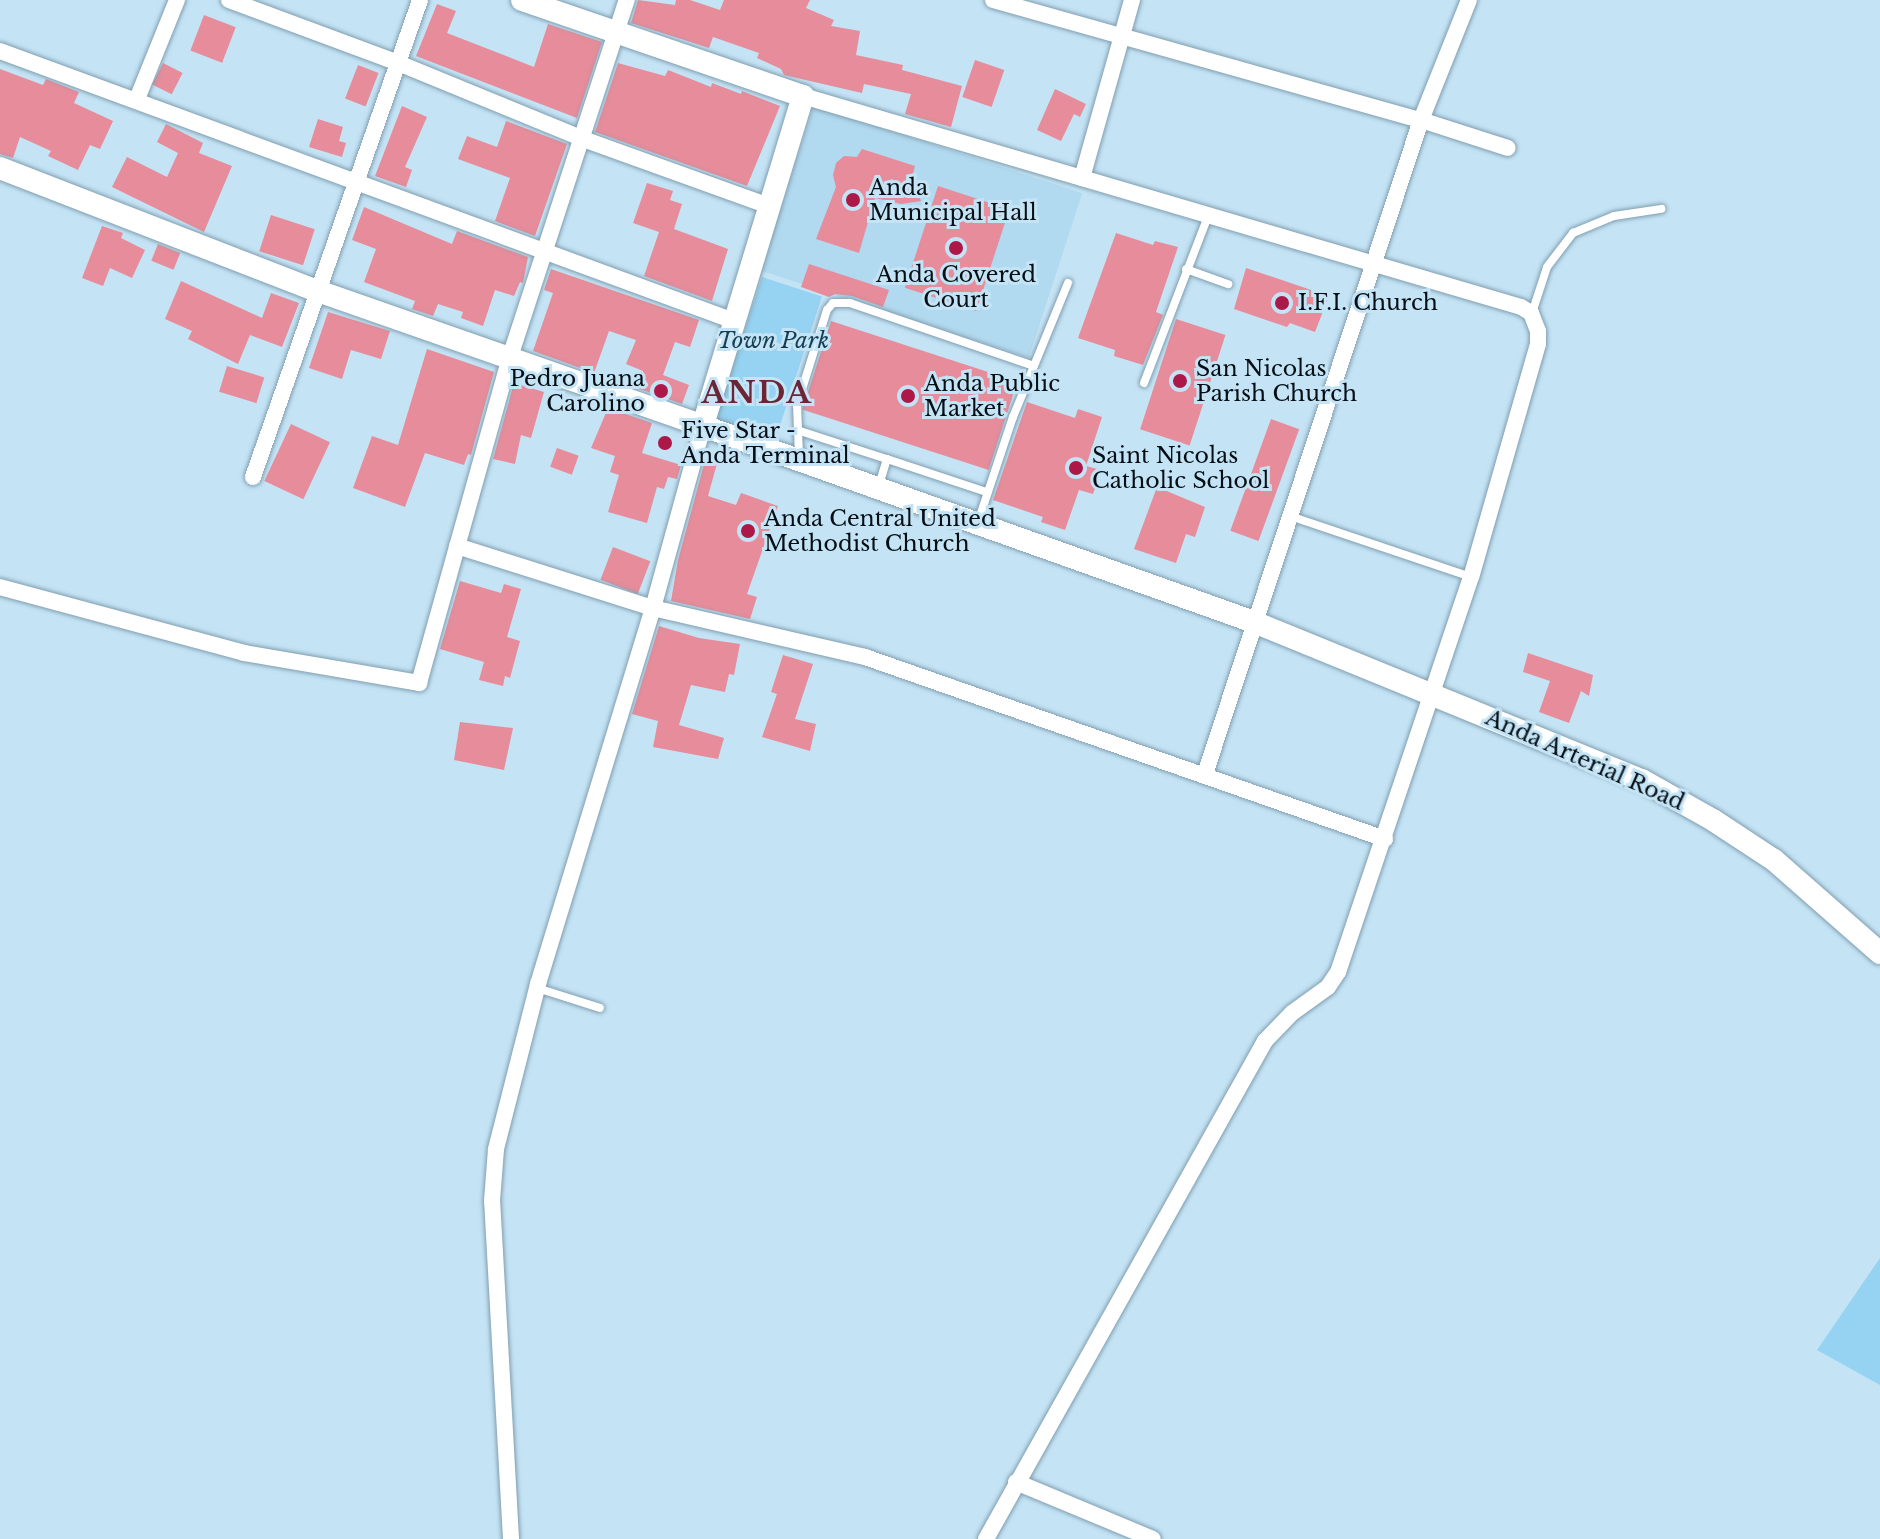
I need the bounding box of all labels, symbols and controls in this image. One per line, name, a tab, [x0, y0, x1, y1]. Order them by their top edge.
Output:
place label: Anda Municipal Hall	[869, 174, 1037, 226]
marker: Anda Municipal Hall	[844, 191, 862, 209]
marker: Anda Covered Court	[947, 239, 965, 257]
place label: Anda Covered Court	[876, 261, 1036, 312]
place label: I.F.I. Church	[1298, 290, 1438, 316]
marker: I.F.I. Church	[1273, 294, 1291, 312]
park label: Town Park	[717, 328, 829, 354]
place label: San Nicolas Parish Church	[1196, 355, 1357, 406]
place label: Pedro Juana Carolino	[510, 365, 645, 416]
place label: Anda Public Market	[924, 370, 1060, 422]
marker: San Nicolas Parish Church	[1171, 372, 1189, 390]
district label: ANDA	[701, 375, 813, 411]
marker: Pedro Juana Carolino	[652, 382, 670, 400]
marker: Anda Public Market	[899, 387, 917, 405]
place label: Five Star - Anda Terminal	[681, 417, 851, 468]
marker: Five Star - Anda Terminal	[656, 434, 674, 452]
place label: Saint Nicolas Catholic School	[1092, 442, 1269, 494]
marker: Saint Nicolas Catholic School	[1067, 459, 1085, 477]
place label: Anda Central United Methodist Church	[764, 505, 996, 556]
marker: Anda Central United Methodist Church	[739, 522, 757, 540]
street label: Anda Arterial Road	[1481, 704, 1689, 816]

